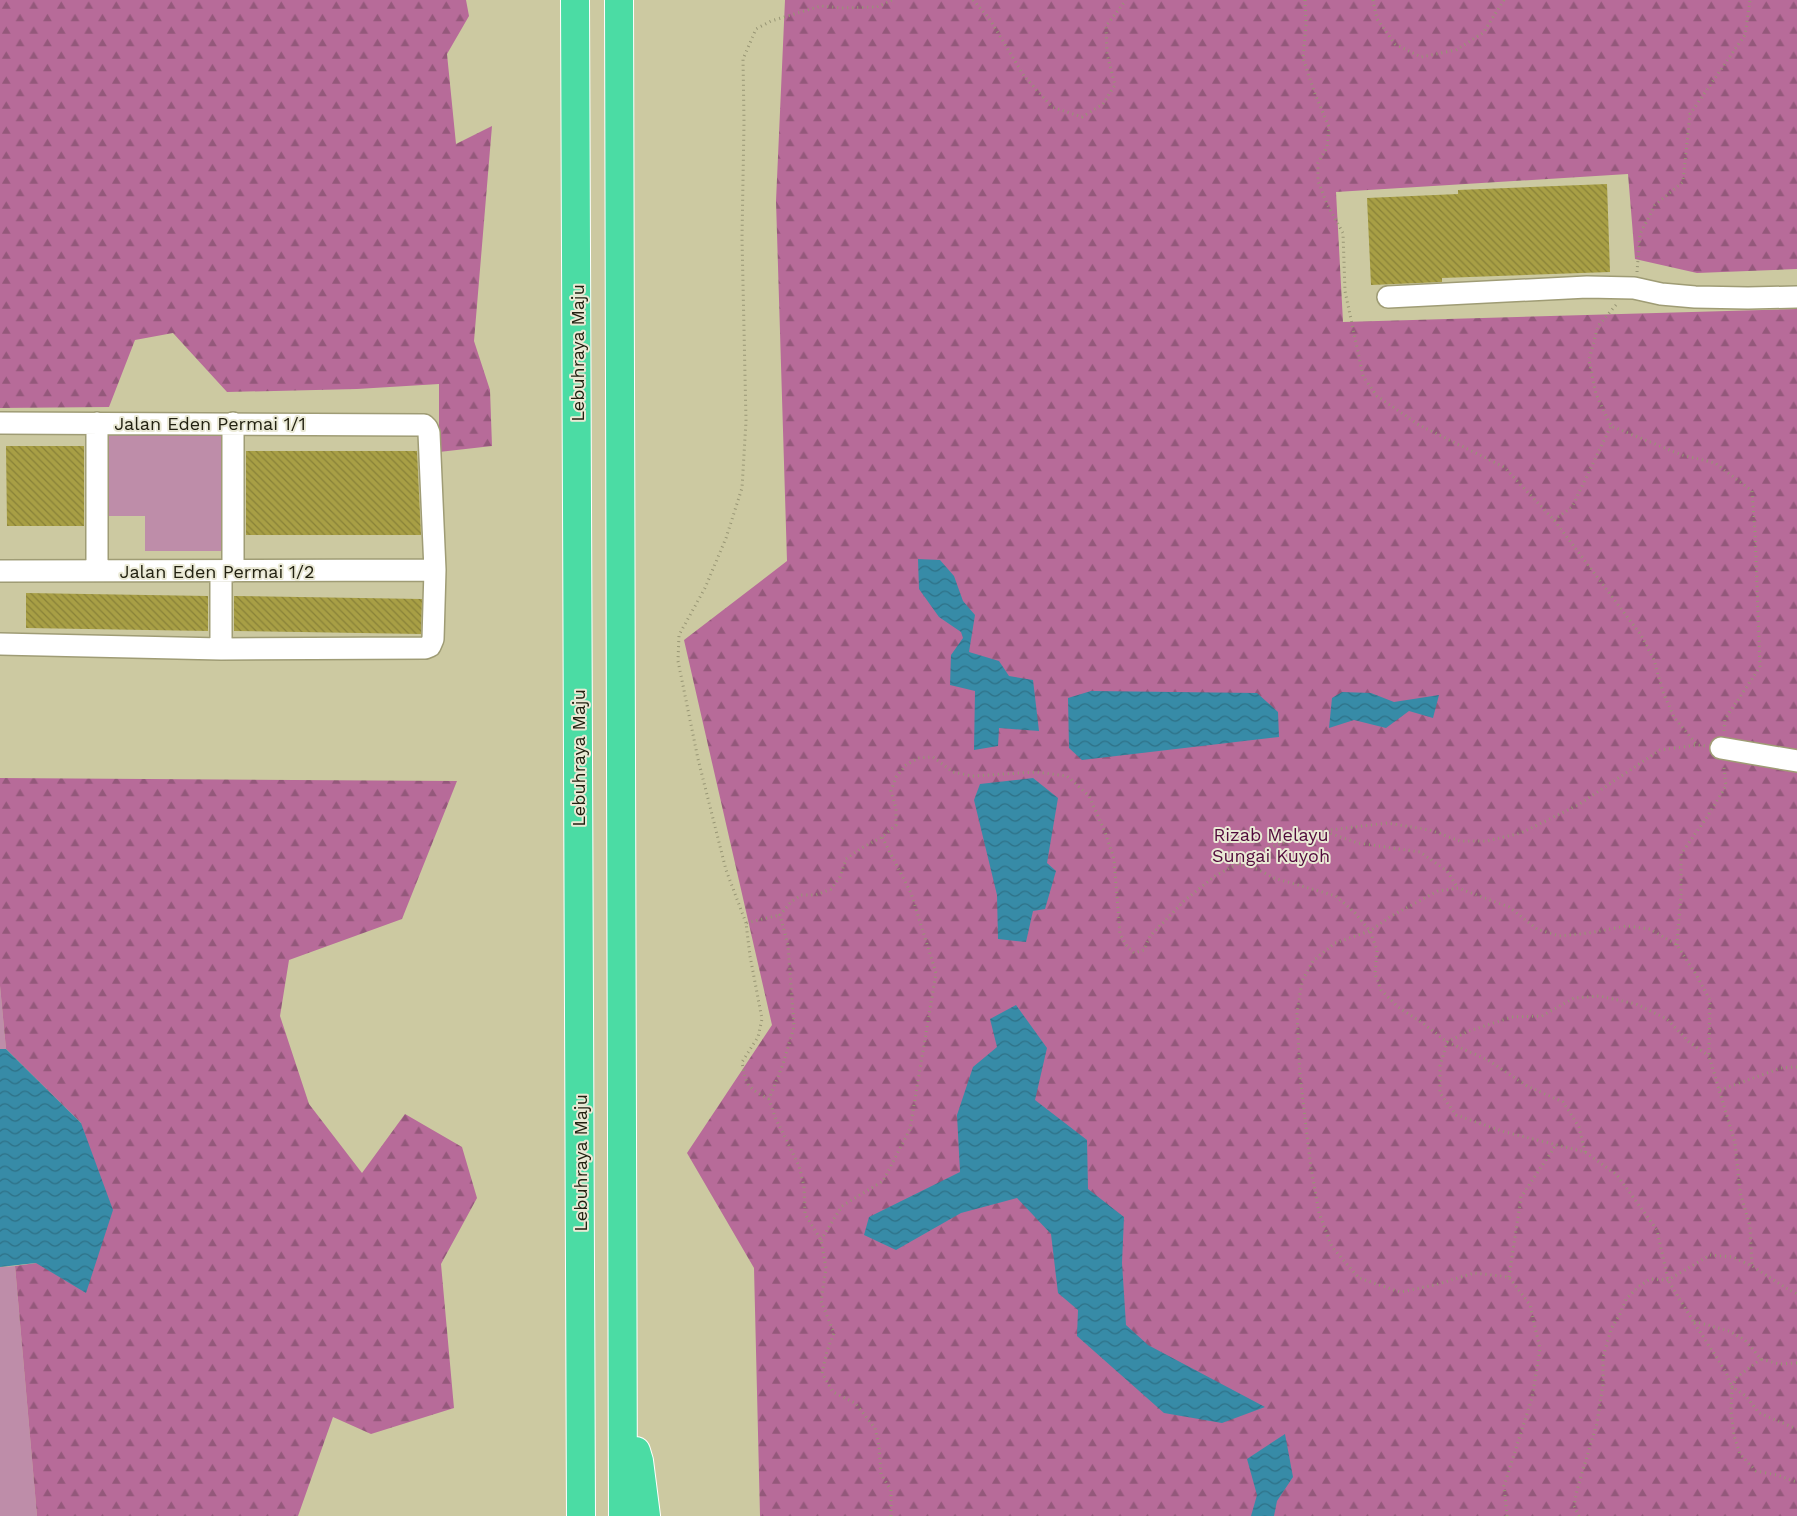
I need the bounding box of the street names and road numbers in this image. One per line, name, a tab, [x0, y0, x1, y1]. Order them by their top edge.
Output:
street label: Lebuhraya Maju	[567, 284, 588, 422]
street label: Jalan Eden Permai 1/1	[114, 413, 306, 434]
street label: Jalan Eden Permai 1/2	[120, 561, 314, 582]
street label: Lebuhraya Maju	[568, 689, 589, 827]
street label: Lebuhraya Maju	[570, 1094, 591, 1232]

